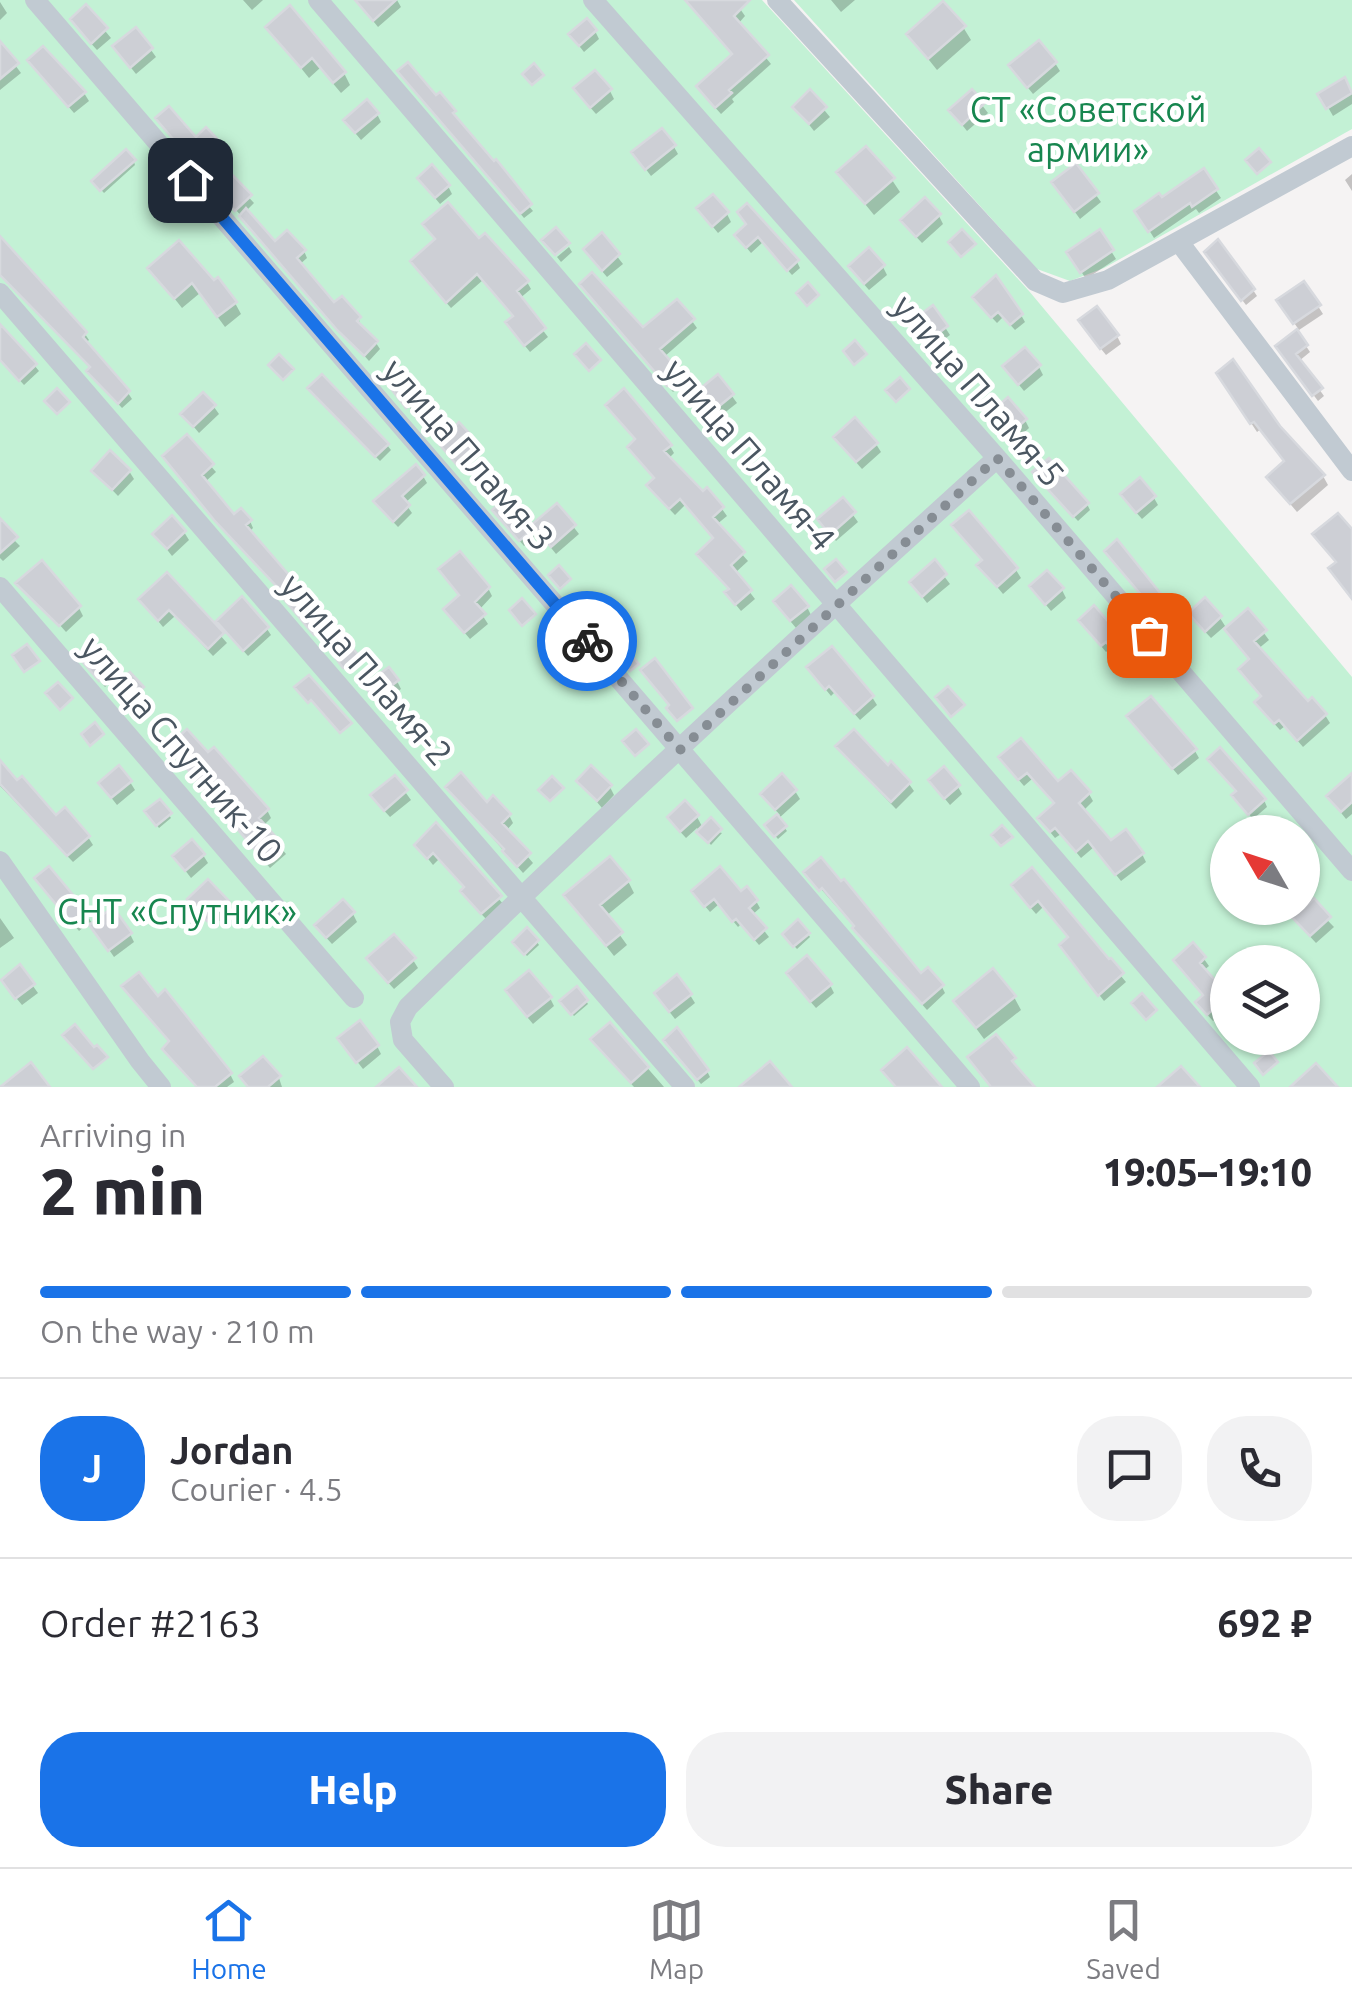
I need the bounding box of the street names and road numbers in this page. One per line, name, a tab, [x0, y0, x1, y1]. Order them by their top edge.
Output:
street label: улица Пламя-5	[885, 286, 1073, 494]
street label: улица Пламя-3	[375, 350, 563, 558]
street label: улица Пламя-4	[656, 350, 844, 558]
street label: улица Пламя-2	[273, 565, 461, 773]
street label: улица Спутник-10	[73, 628, 291, 870]

